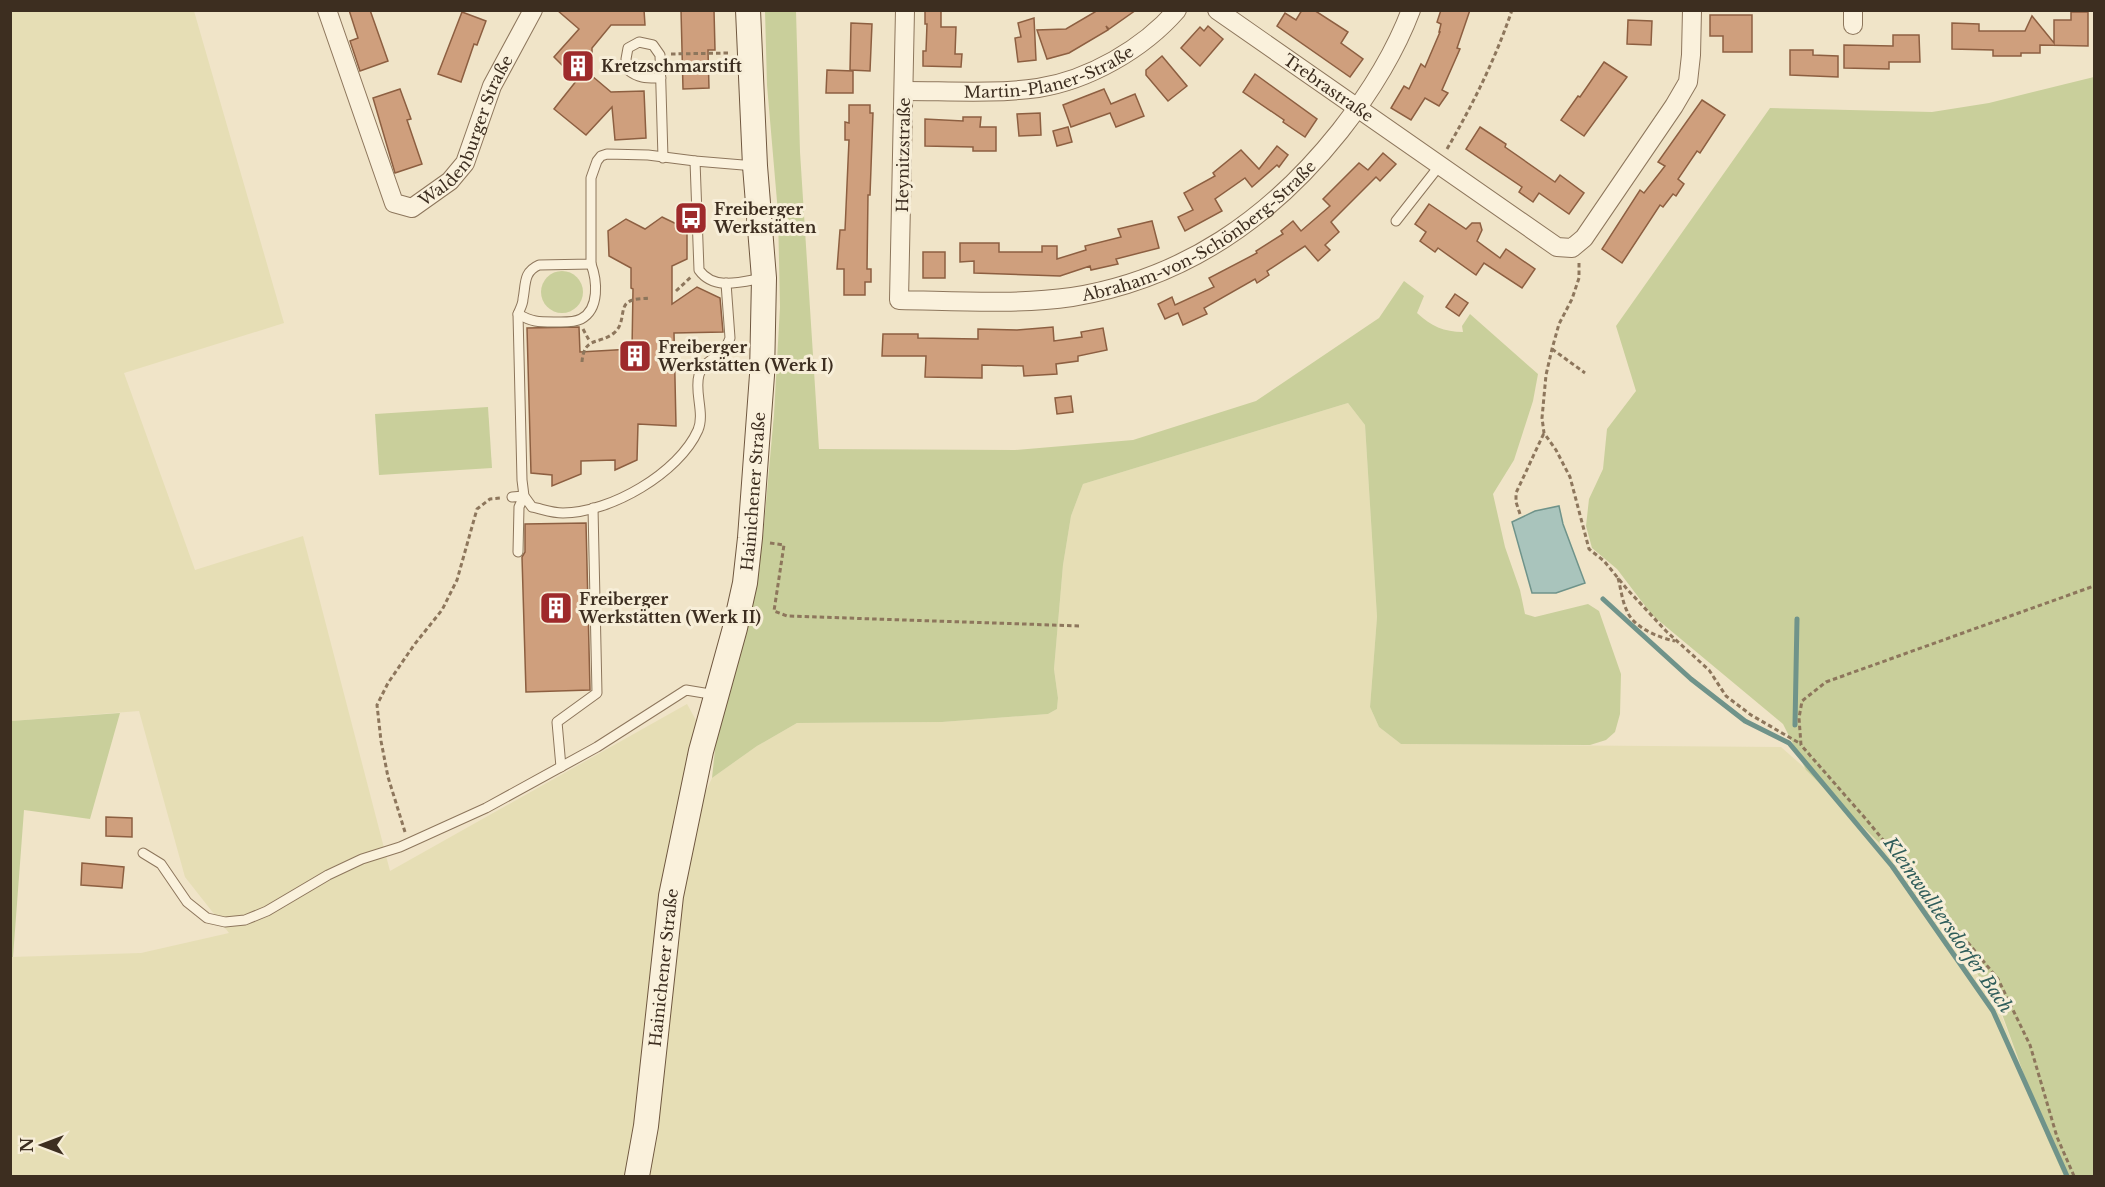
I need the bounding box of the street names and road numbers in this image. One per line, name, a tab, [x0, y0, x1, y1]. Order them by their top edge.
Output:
street label: Martin-Planer-Straße	[964, 41, 1137, 102]
street label: Trebrastraße	[1280, 49, 1377, 126]
street label: Waldenburger Straße	[414, 52, 517, 211]
street label: Heynitzstraße	[892, 97, 914, 213]
street label: Abraham-von-Schönberg-Straße	[1079, 156, 1320, 305]
street label: Hainichener Straße	[736, 411, 769, 572]
street label: Hainichener Straße	[645, 887, 682, 1048]

